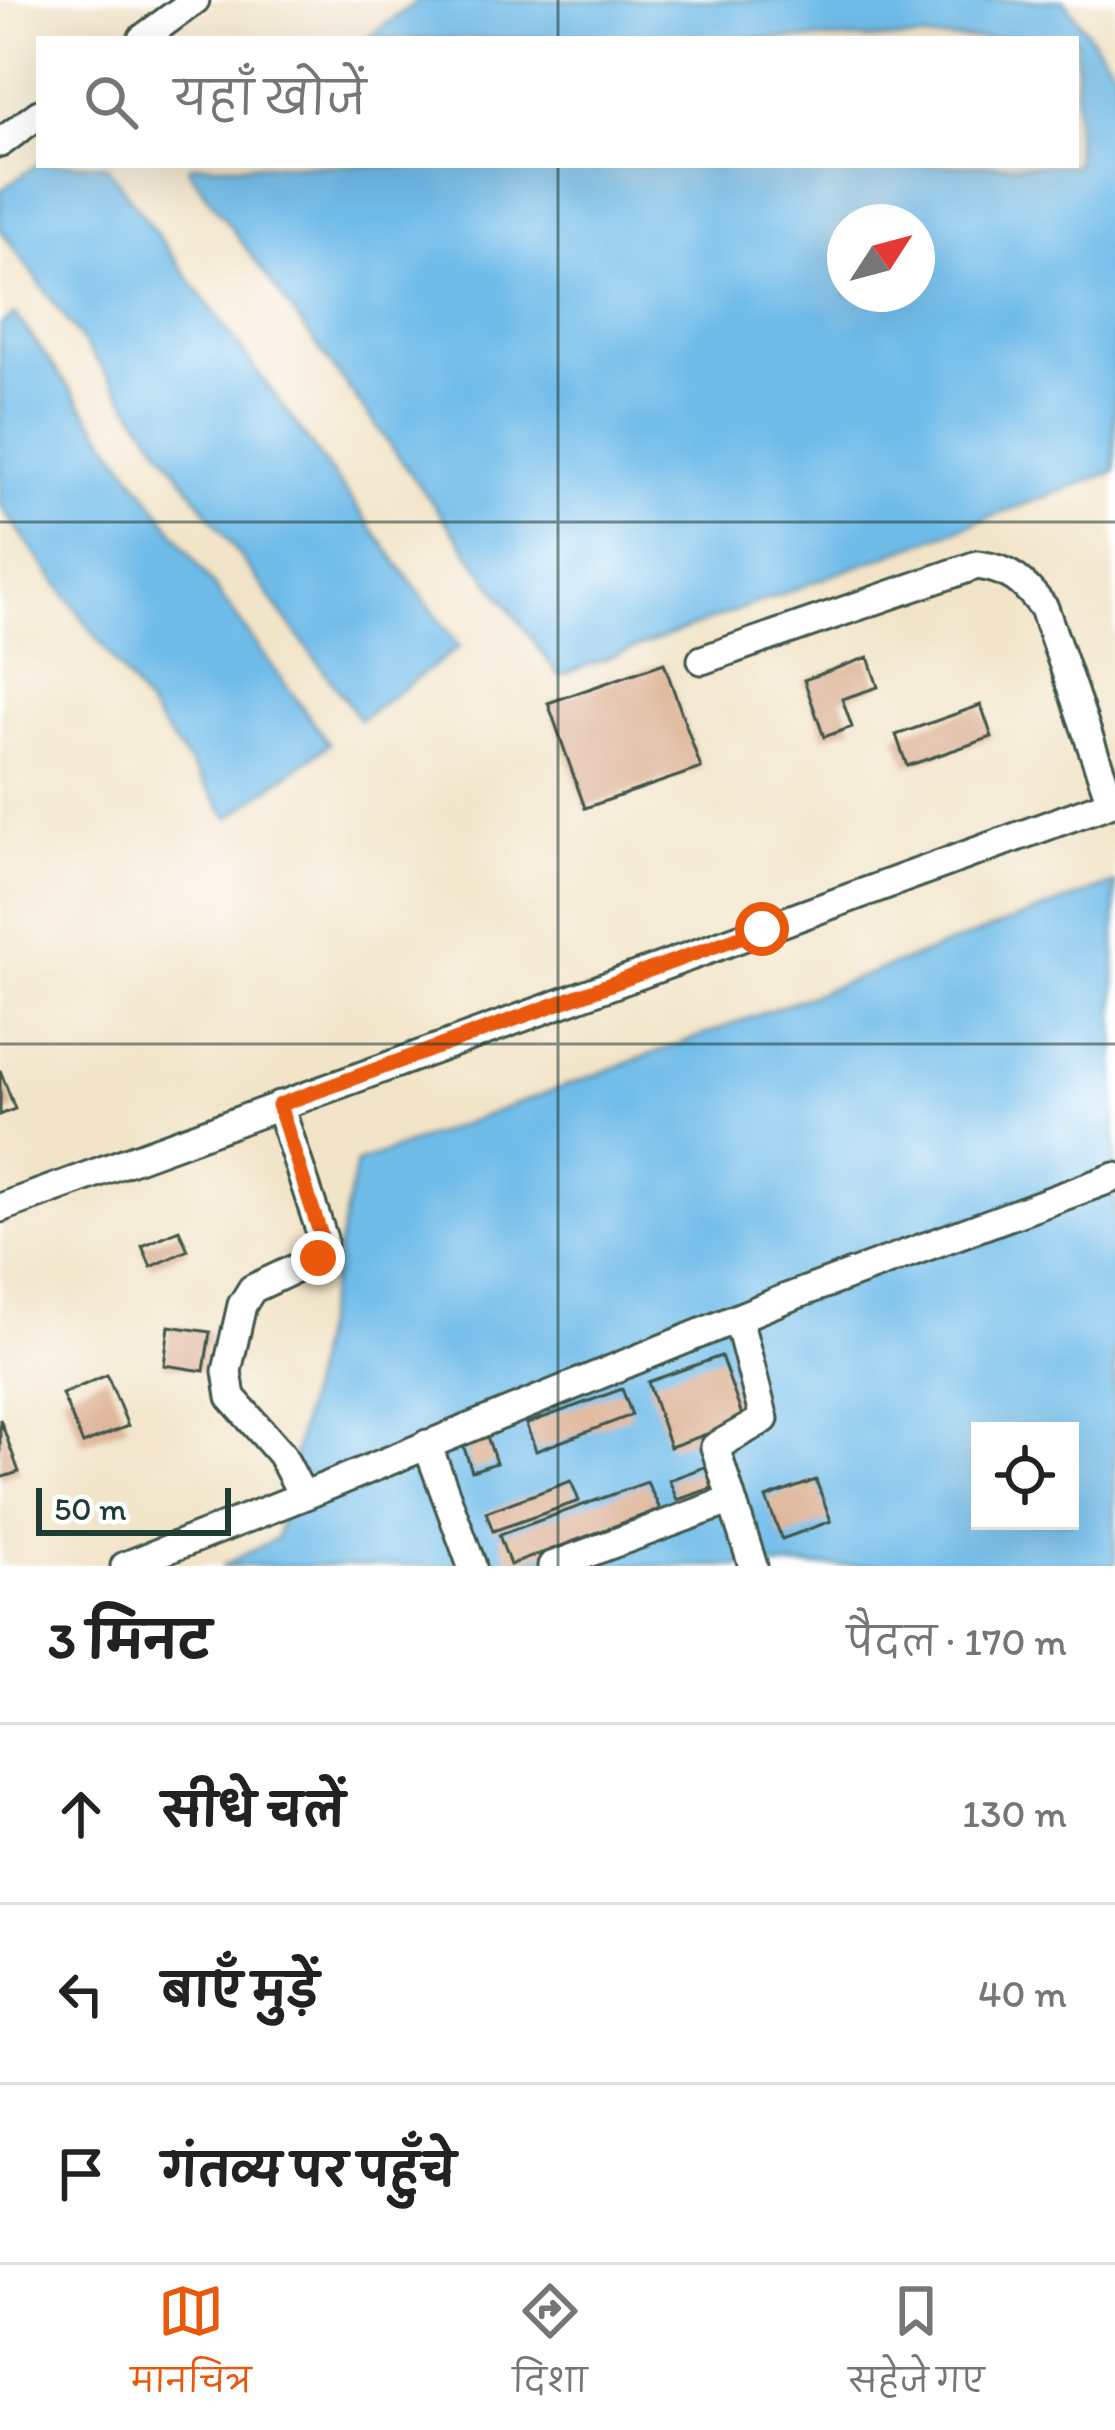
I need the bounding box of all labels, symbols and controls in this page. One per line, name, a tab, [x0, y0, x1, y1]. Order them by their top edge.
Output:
search box	[36, 36, 1079, 168]
icon: search	[78, 69, 144, 135]
text: यहाँ खोजें	[174, 71, 366, 125]
north arrow	[827, 204, 935, 312]
route start	[735, 902, 789, 956]
route end	[291, 1231, 345, 1285]
map controls	[971, 1422, 1079, 1530]
button: locate	[971, 1422, 1079, 1530]
scale bar	[36, 1482, 231, 1535]
text: 50 m	[54, 1489, 127, 1528]
text: 3 मिनट	[48, 1610, 211, 1671]
text: पैदल · 170 m	[847, 1618, 1067, 1665]
icon: ahead	[48, 1781, 114, 1847]
text: सीधे चलें	[162, 1783, 345, 1837]
text: 130 m	[962, 1790, 1067, 1837]
icon: left	[48, 1961, 114, 2027]
text: बाएँ मुड़ें	[162, 1963, 319, 2017]
text: 40 m	[978, 1970, 1067, 2017]
icon: arrive	[48, 2141, 114, 2207]
text: गंतव्य पर पहुँचे	[162, 2143, 456, 2197]
tab: मानचित्र	[131, 2278, 252, 2417]
tab: दिशा	[513, 2278, 587, 2417]
tab: सहेजे गए	[848, 2278, 984, 2417]

